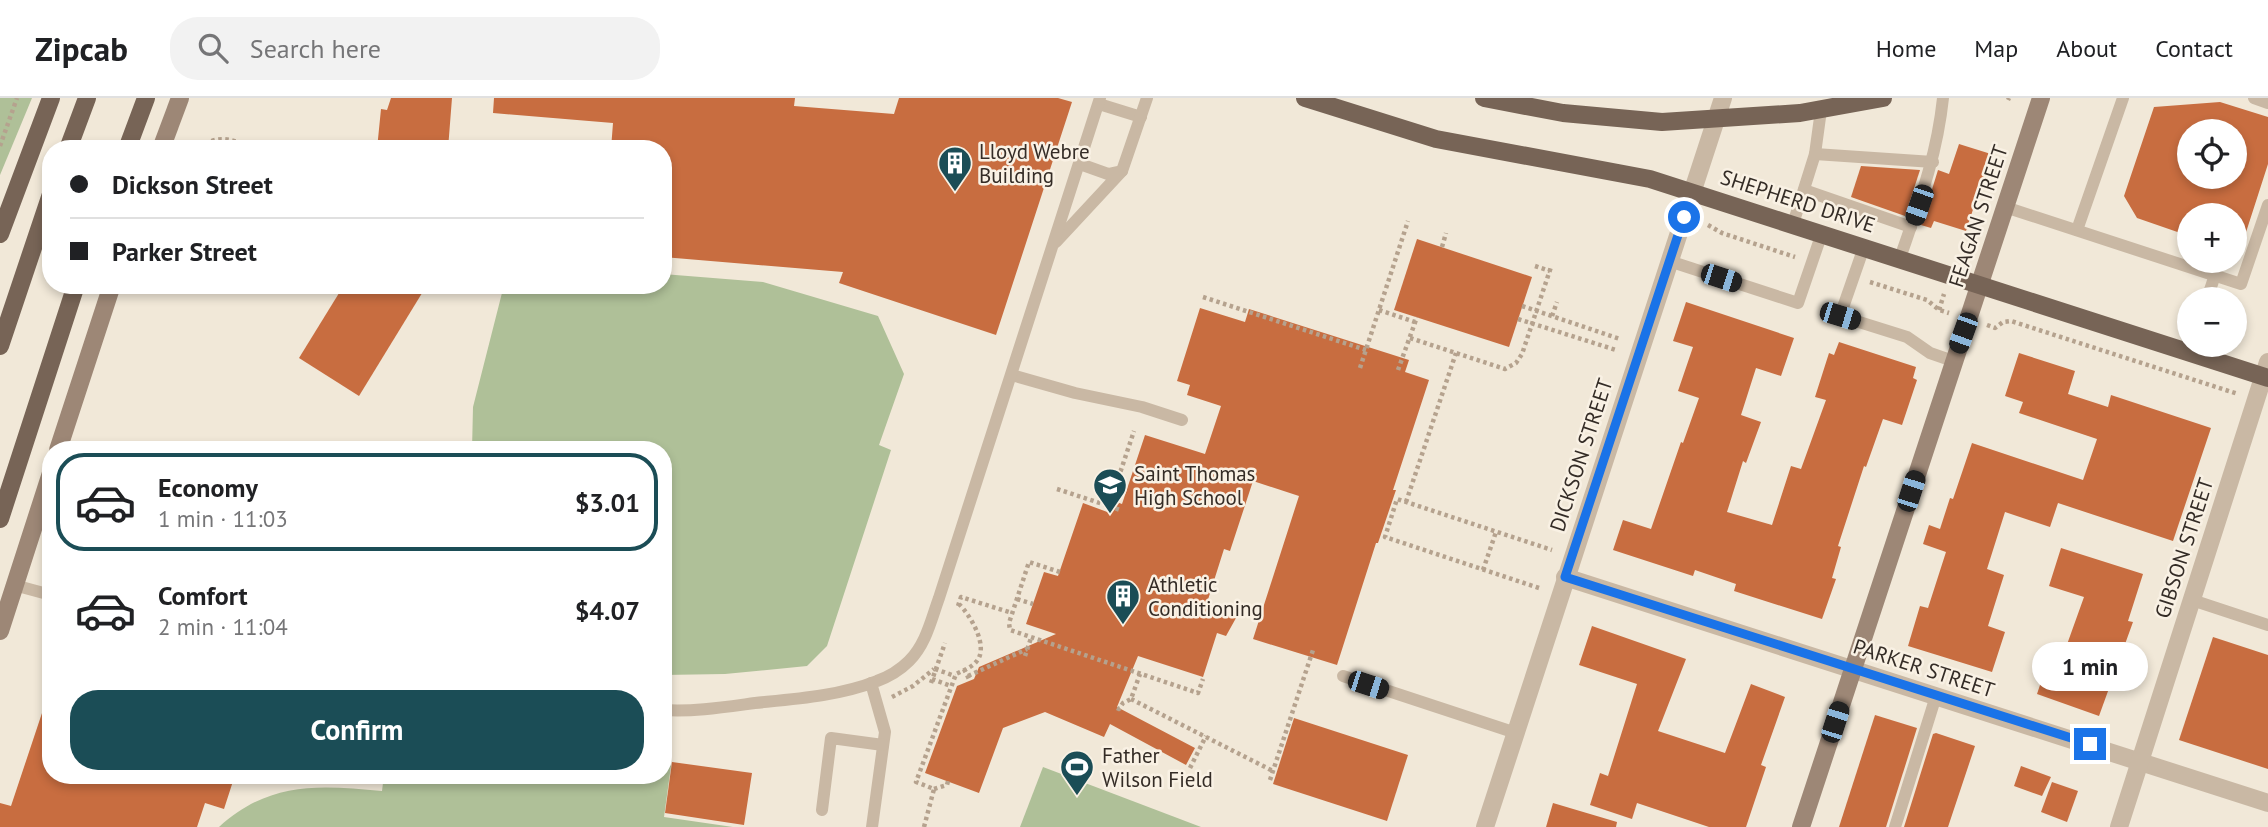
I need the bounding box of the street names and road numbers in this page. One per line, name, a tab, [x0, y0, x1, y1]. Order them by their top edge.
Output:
street label: FEAGAN STREET	[1942, 141, 2014, 291]
street label: SHEPHERD DRIVE	[1717, 163, 1879, 239]
street label: DICKSON STREET	[1544, 375, 1619, 535]
street label: GIBSON STREET	[2149, 474, 2219, 622]
street label: PARKER STREET	[1850, 632, 1998, 704]

